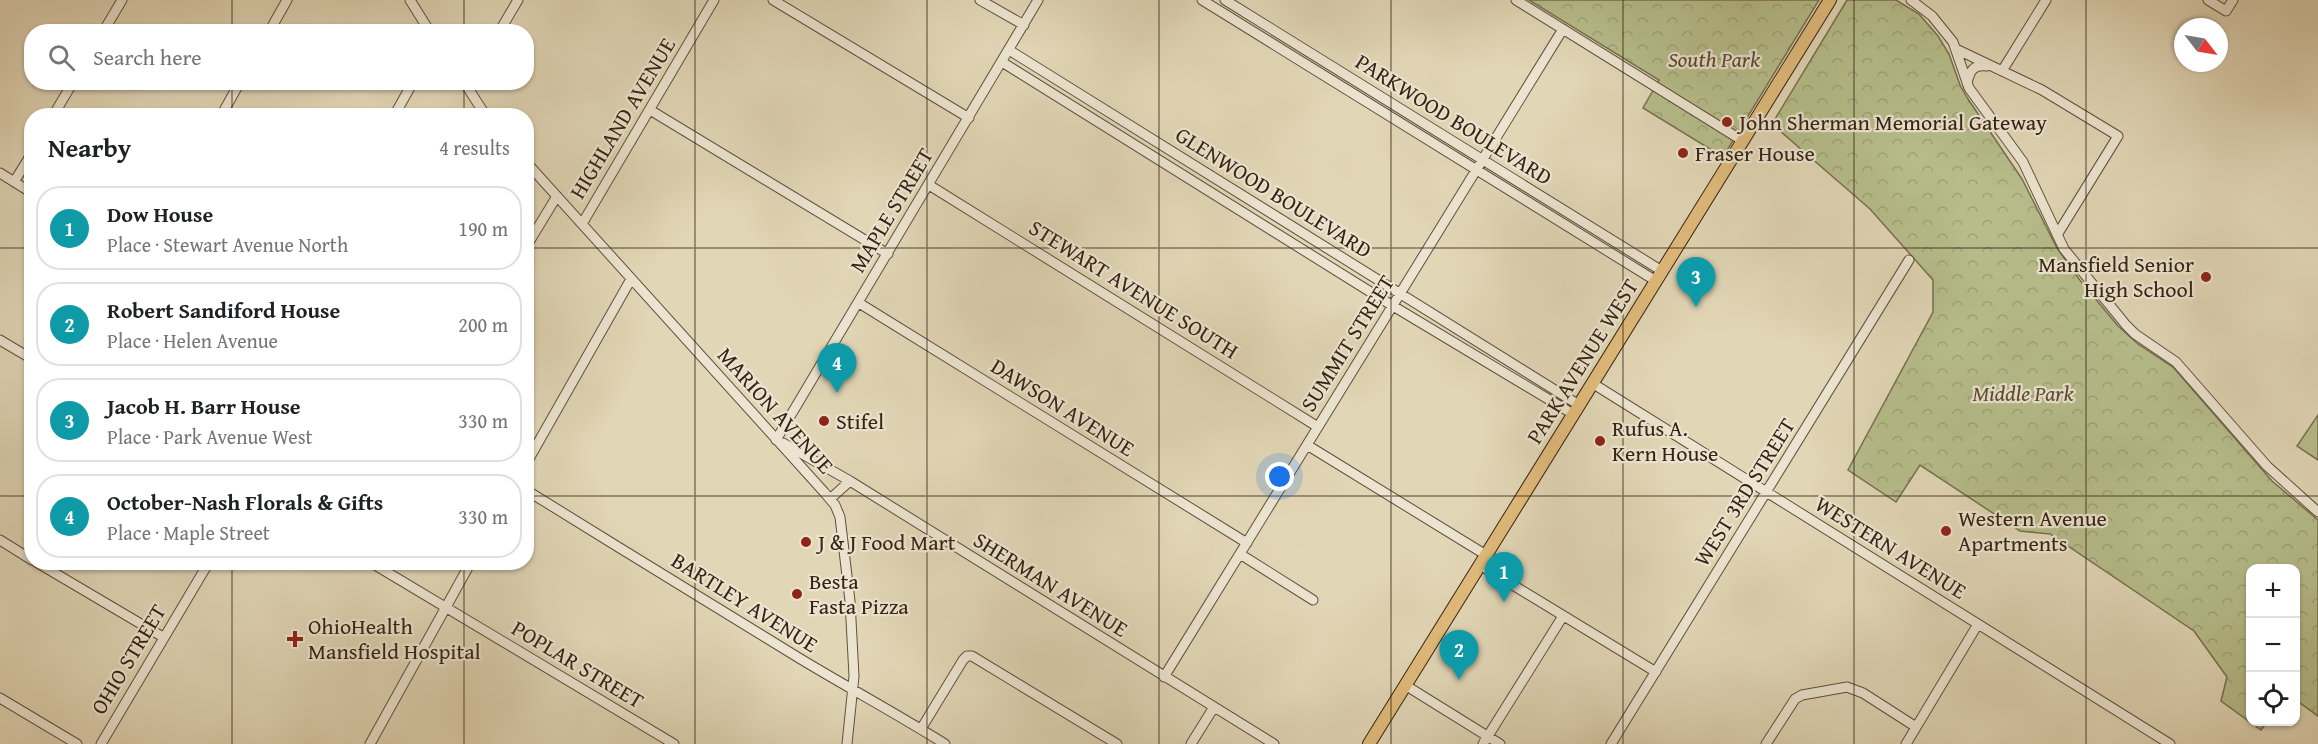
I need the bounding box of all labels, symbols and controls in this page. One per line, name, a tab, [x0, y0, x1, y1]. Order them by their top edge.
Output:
north arrow	[2174, 18, 2228, 72]
search box	[24, 24, 534, 90]
street label: HIGHLAND AVENUE	[561, 31, 683, 205]
icon: search	[45, 41, 78, 74]
text: Search here	[93, 41, 202, 73]
park label: South Park	[1668, 43, 1761, 75]
street label: PARKWOOD BOULEVARD	[1349, 45, 1559, 193]
place label: John Sherman Memorial Gateway	[1736, 106, 2047, 138]
marker: John Sherman Memorial Gateway	[1720, 115, 1734, 129]
street label: GLENWOOD BOULEVARD	[1170, 119, 1378, 265]
text: Nearby	[48, 128, 131, 167]
text: 4 results	[439, 133, 510, 162]
place label: Fraser House	[1695, 137, 1815, 169]
street label: MAPLE STREET	[841, 142, 941, 278]
marker: Fraser House	[1676, 146, 1690, 160]
text: Dow House	[107, 198, 213, 230]
street label: STEWART AVENUE SOUTH	[1023, 211, 1245, 367]
text: 1	[64, 214, 75, 243]
text: 190 m	[458, 214, 508, 243]
text: Place · Stewart Avenue North	[107, 230, 348, 259]
place label: Mansfield Senior High School	[2038, 248, 2194, 305]
pin: 3	[1676, 258, 1716, 307]
street label: SUMMIT STREET	[1292, 269, 1402, 417]
marker: Mansfield Senior High School	[2199, 270, 2213, 284]
street label: PARK AVENUE WEST	[1518, 272, 1646, 450]
text: Robert Sandiford House	[107, 294, 340, 326]
text: 2	[64, 310, 75, 339]
text: 200 m	[458, 310, 508, 339]
text: Place · Helen Avenue	[107, 326, 278, 355]
street label: MARION AVENUE	[710, 340, 842, 480]
pin: 4	[818, 344, 856, 393]
street label: DAWSON AVENUE	[985, 350, 1141, 464]
park label: Middle Park	[1972, 377, 2075, 409]
text: Jacob H. Barr House	[107, 390, 301, 422]
place label: Stifel	[836, 405, 884, 437]
text: 3	[64, 406, 75, 435]
text: 330 m	[458, 406, 508, 435]
place label: Rufus A. Kern House	[1612, 412, 1718, 469]
street label: WEST 3RD STREET	[1686, 412, 1802, 572]
marker: Stifel	[817, 414, 831, 428]
text: Place · Park Avenue West	[107, 422, 313, 451]
marker: Rufus A. Kern House	[1593, 434, 1607, 448]
your location	[1265, 462, 1294, 491]
text: October-Nash Florals & Gifts	[107, 486, 383, 518]
street label: WESTERN AVENUE	[1809, 488, 1973, 606]
text: 4	[64, 502, 75, 531]
text: 330 m	[458, 502, 508, 531]
place label: Western Avenue Apartments	[1958, 502, 2107, 559]
text: Place · Maple Street	[107, 518, 270, 547]
street label: SHERMAN AVENUE	[968, 524, 1134, 644]
marker: Western Avenue Apartments	[1939, 524, 1953, 538]
place label: J & J Food Mart	[815, 526, 956, 558]
marker: J & J Food Mart	[799, 535, 813, 549]
street label: BARTLEY AVENUE	[666, 544, 824, 660]
pin: 1	[1484, 552, 1524, 602]
map controls	[2246, 564, 2300, 726]
button: +	[2246, 564, 2300, 618]
place label: Besta Fasta Pizza	[809, 565, 909, 622]
marker: Besta Fasta Pizza	[790, 587, 804, 601]
street label: OHIO STREET	[83, 598, 173, 720]
place label: OhioHealth Mansfield Hospital	[308, 610, 481, 667]
street label: POPLAR STREET	[506, 612, 650, 716]
button: −	[2246, 618, 2300, 672]
marker: OhioHealth Mansfield Hospital	[286, 630, 304, 648]
pin: 2	[1440, 630, 1478, 680]
button: locate	[2246, 672, 2300, 726]

